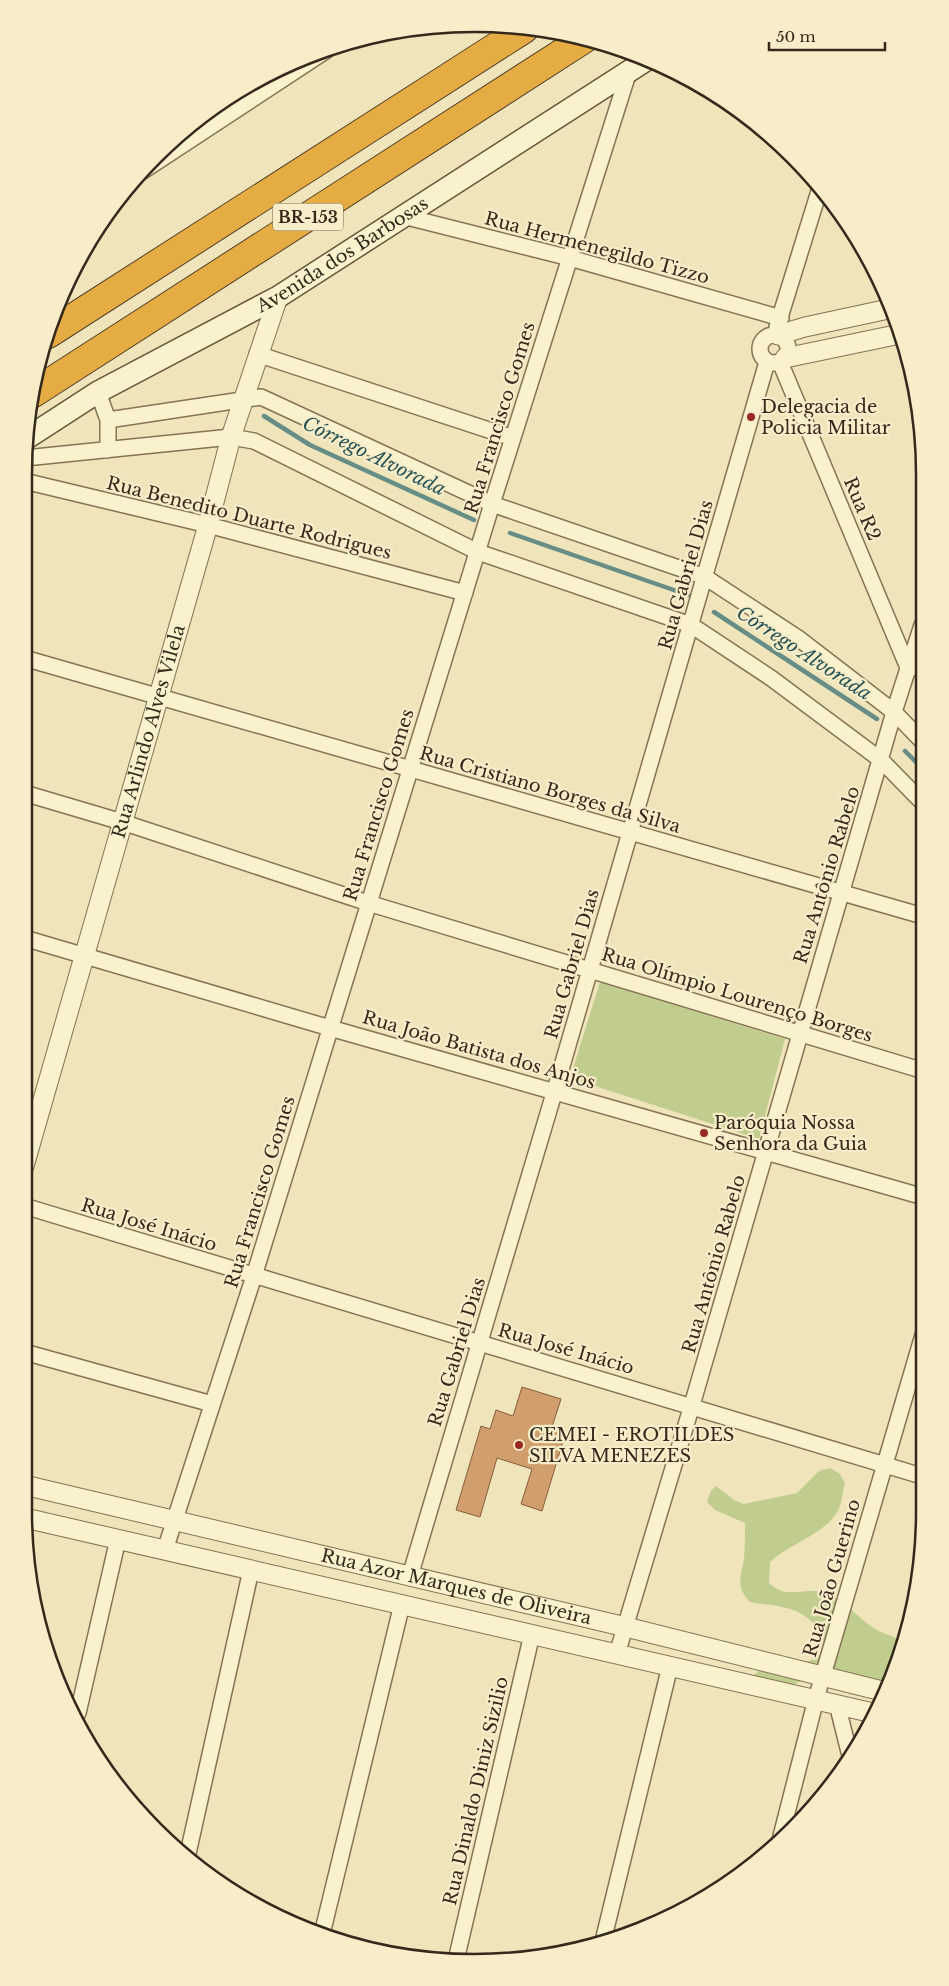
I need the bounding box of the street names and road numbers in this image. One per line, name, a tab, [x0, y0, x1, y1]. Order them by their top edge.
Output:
street label: Avenida dos Barbosas	[252, 192, 432, 318]
road number: BR-153	[273, 203, 343, 230]
street label: Rua Hermenegildo Tizzo	[482, 207, 712, 289]
street label: Rua Francisco Gomes	[460, 319, 540, 517]
street label: Rua Benedito Duarte Rodrigues	[104, 472, 394, 564]
street label: Rua R2	[839, 474, 885, 544]
street label: Rua Gabriel Dias	[654, 498, 718, 652]
street label: Rua Arlindo Alves Vilela	[108, 622, 190, 841]
street label: Rua Francisco Gomes	[339, 706, 419, 904]
street label: Rua Cristiano Borges da Silva	[417, 742, 683, 838]
street label: Rua Antônio Rabelo	[789, 783, 865, 967]
street label: Rua Gabriel Dias	[540, 887, 604, 1041]
street label: Rua Olímpio Lourenço Borges	[599, 943, 875, 1047]
street label: Rua João Batista dos Anjos	[360, 1006, 598, 1094]
street label: Rua Francisco Gomes	[220, 1093, 300, 1291]
street label: Rua Antônio Rabelo	[678, 1172, 750, 1356]
street label: Rua José Inácio	[79, 1194, 219, 1256]
street label: Rua Gabriel Dias	[424, 1275, 490, 1429]
street label: Rua José Inácio	[495, 1319, 637, 1379]
street label: Rua João Guerino	[799, 1496, 865, 1660]
street label: Rua Azor Marques de Oliveira	[319, 1544, 594, 1629]
street label: Rua Dinaldo Diniz Sizilio	[439, 1675, 513, 1907]

